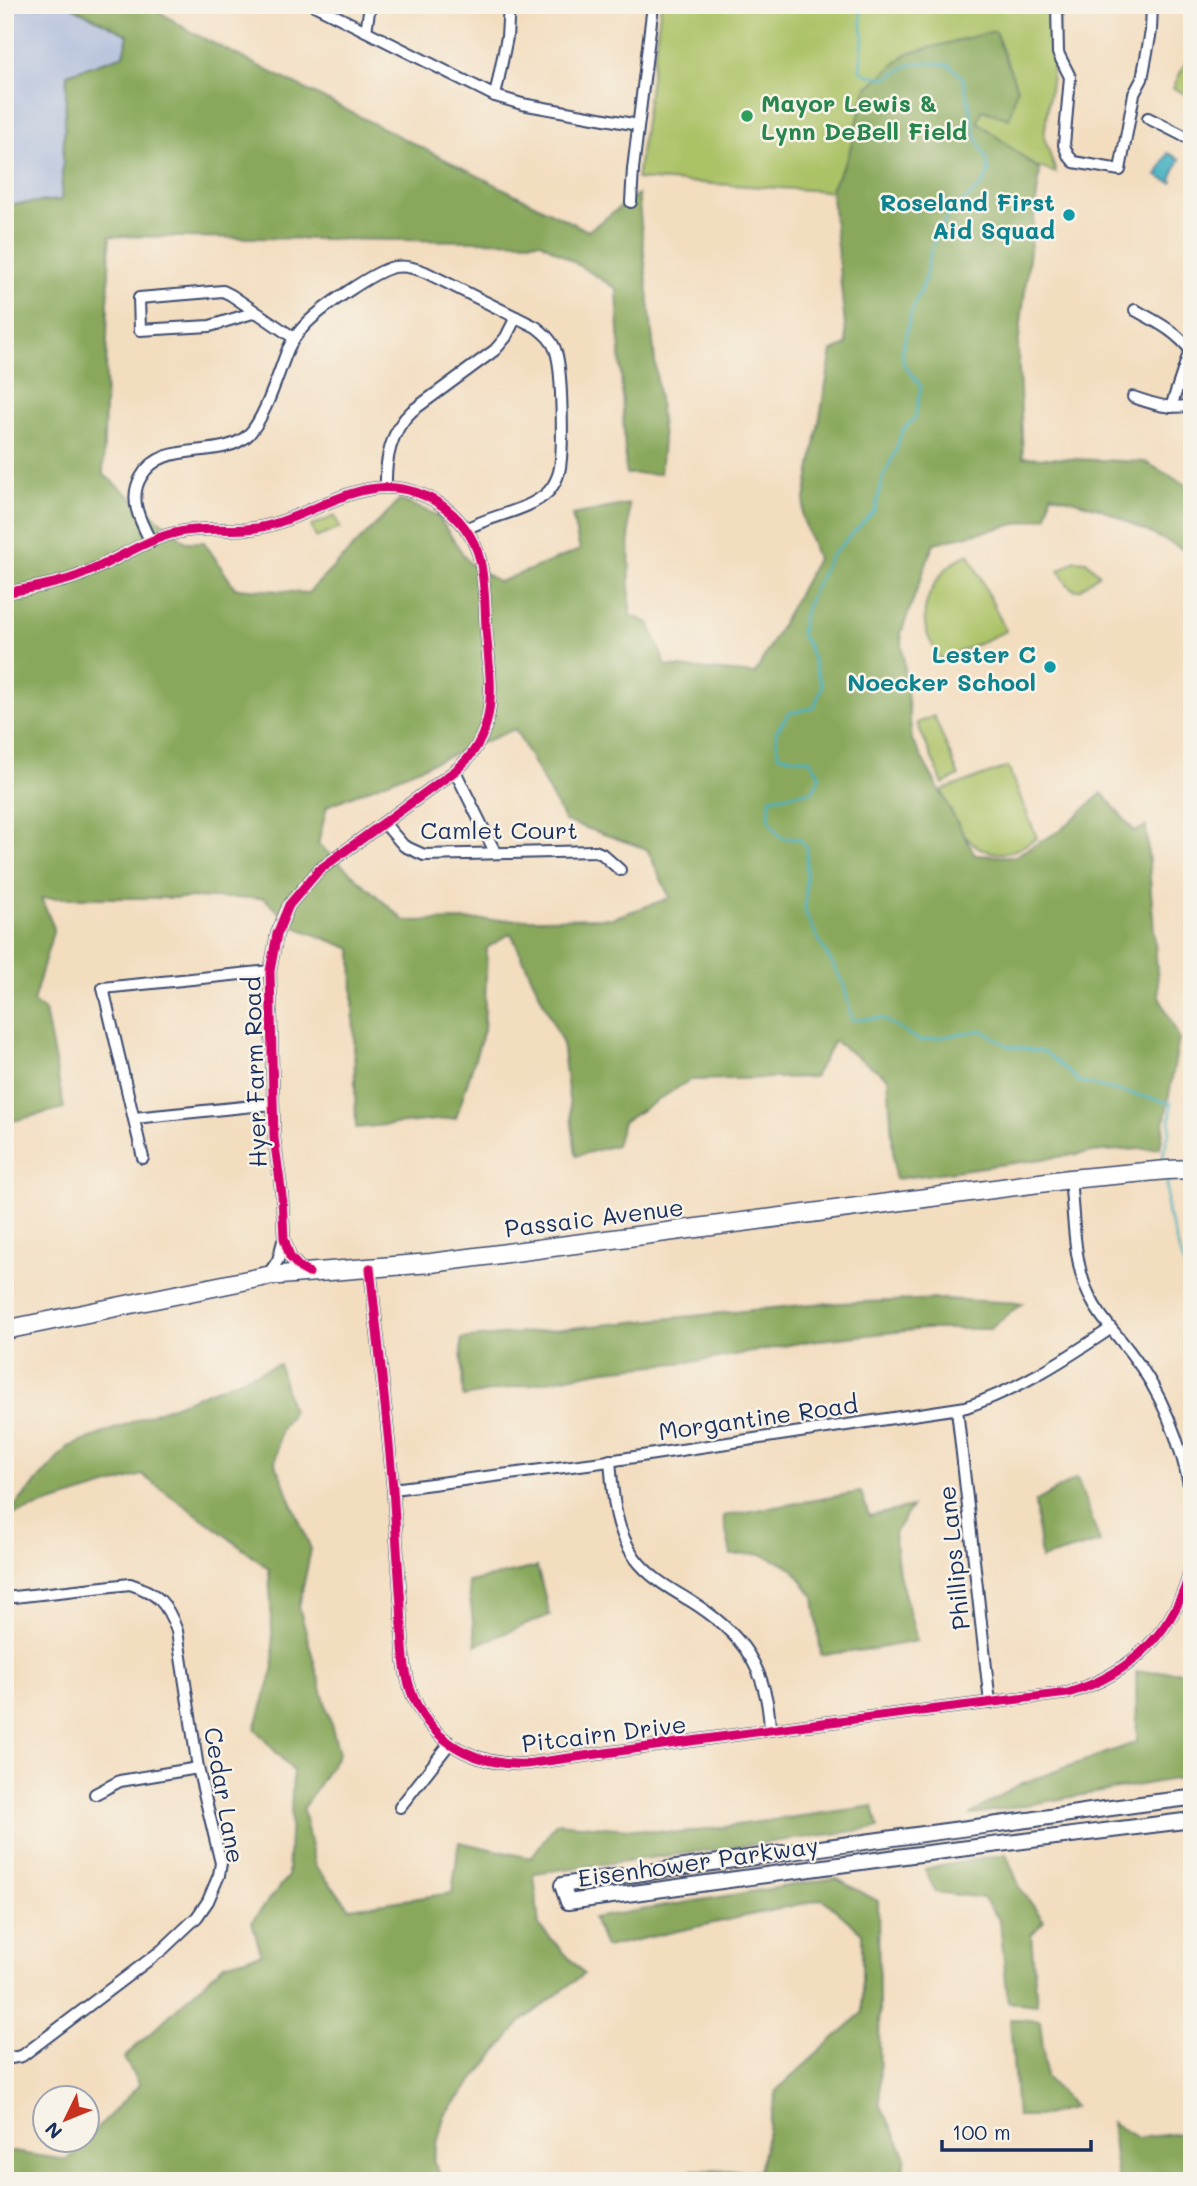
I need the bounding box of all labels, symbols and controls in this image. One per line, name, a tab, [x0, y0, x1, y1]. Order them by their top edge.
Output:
place label: Mayor Lewis & Lynn DeBell Field	[761, 87, 967, 146]
marker: Mayor Lewis & Lynn DeBell Field	[739, 108, 755, 124]
place label: Roseland First Aid Squad	[880, 186, 1055, 245]
marker: Roseland First Aid Squad	[1061, 207, 1077, 223]
place label: Lester C Noecker School	[847, 638, 1036, 697]
marker: Lester C Noecker School	[1042, 659, 1058, 675]
street label: Camlet Court	[420, 814, 578, 845]
street label: Hyer Farm Road	[235, 976, 273, 1168]
street label: Passaic Avenue	[503, 1191, 685, 1243]
street label: Morgantine Road	[656, 1388, 860, 1446]
street label: Phillips Lane	[930, 1484, 976, 1632]
street label: Pitcairn Drive	[520, 1708, 688, 1758]
street label: Cedar Lane	[198, 1725, 252, 1865]
street label: Eisenhower Parkway	[576, 1829, 820, 1893]
north arrow	[32, 2084, 102, 2154]
scale bar	[942, 2109, 1090, 2153]
text: N	[39, 2117, 67, 2145]
text: 100 m	[952, 2118, 1011, 2145]

